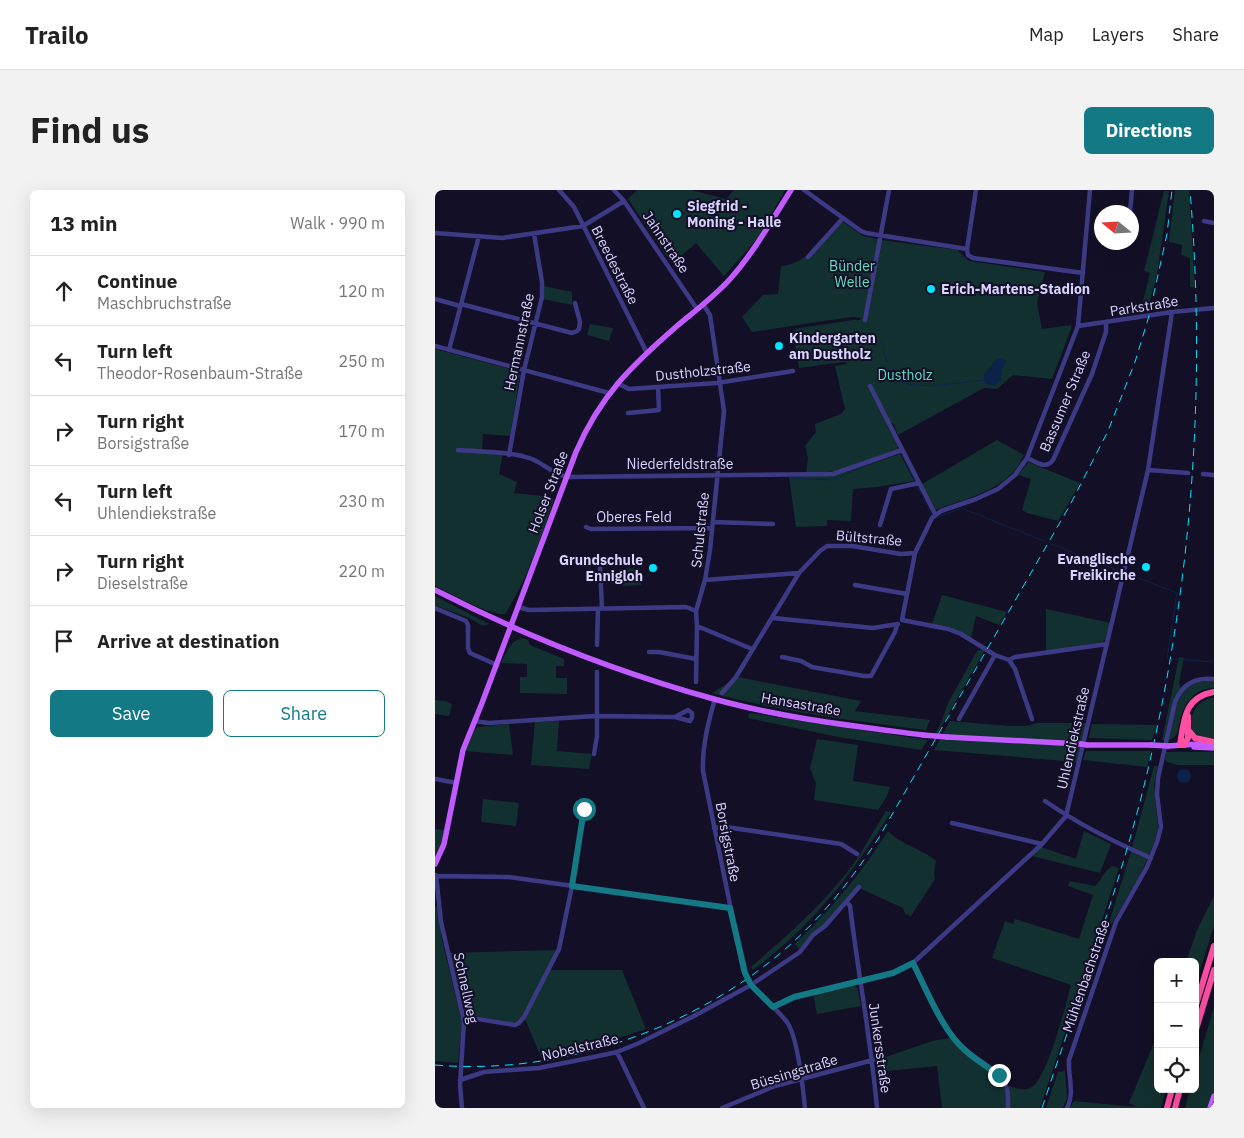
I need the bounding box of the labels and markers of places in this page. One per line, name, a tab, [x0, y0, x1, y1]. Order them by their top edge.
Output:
place label: Siegfrid - Moning - Halle	[687, 197, 782, 231]
marker: Siegfrid - Moning - Halle	[671, 208, 683, 220]
place label: Erich-Martens-Stadion	[941, 280, 1090, 298]
marker: Erich-Martens-Stadion	[925, 283, 937, 295]
place label: Kindergarten am Dustholz	[789, 329, 876, 363]
marker: Kindergarten am Dustholz	[773, 340, 785, 352]
place label: Evanglische Freikirche	[1057, 550, 1136, 584]
place label: Grundschule Ennigloh	[559, 551, 643, 585]
marker: Evanglische Freikirche	[1140, 561, 1152, 573]
marker: Grundschule Ennigloh	[647, 562, 659, 574]

